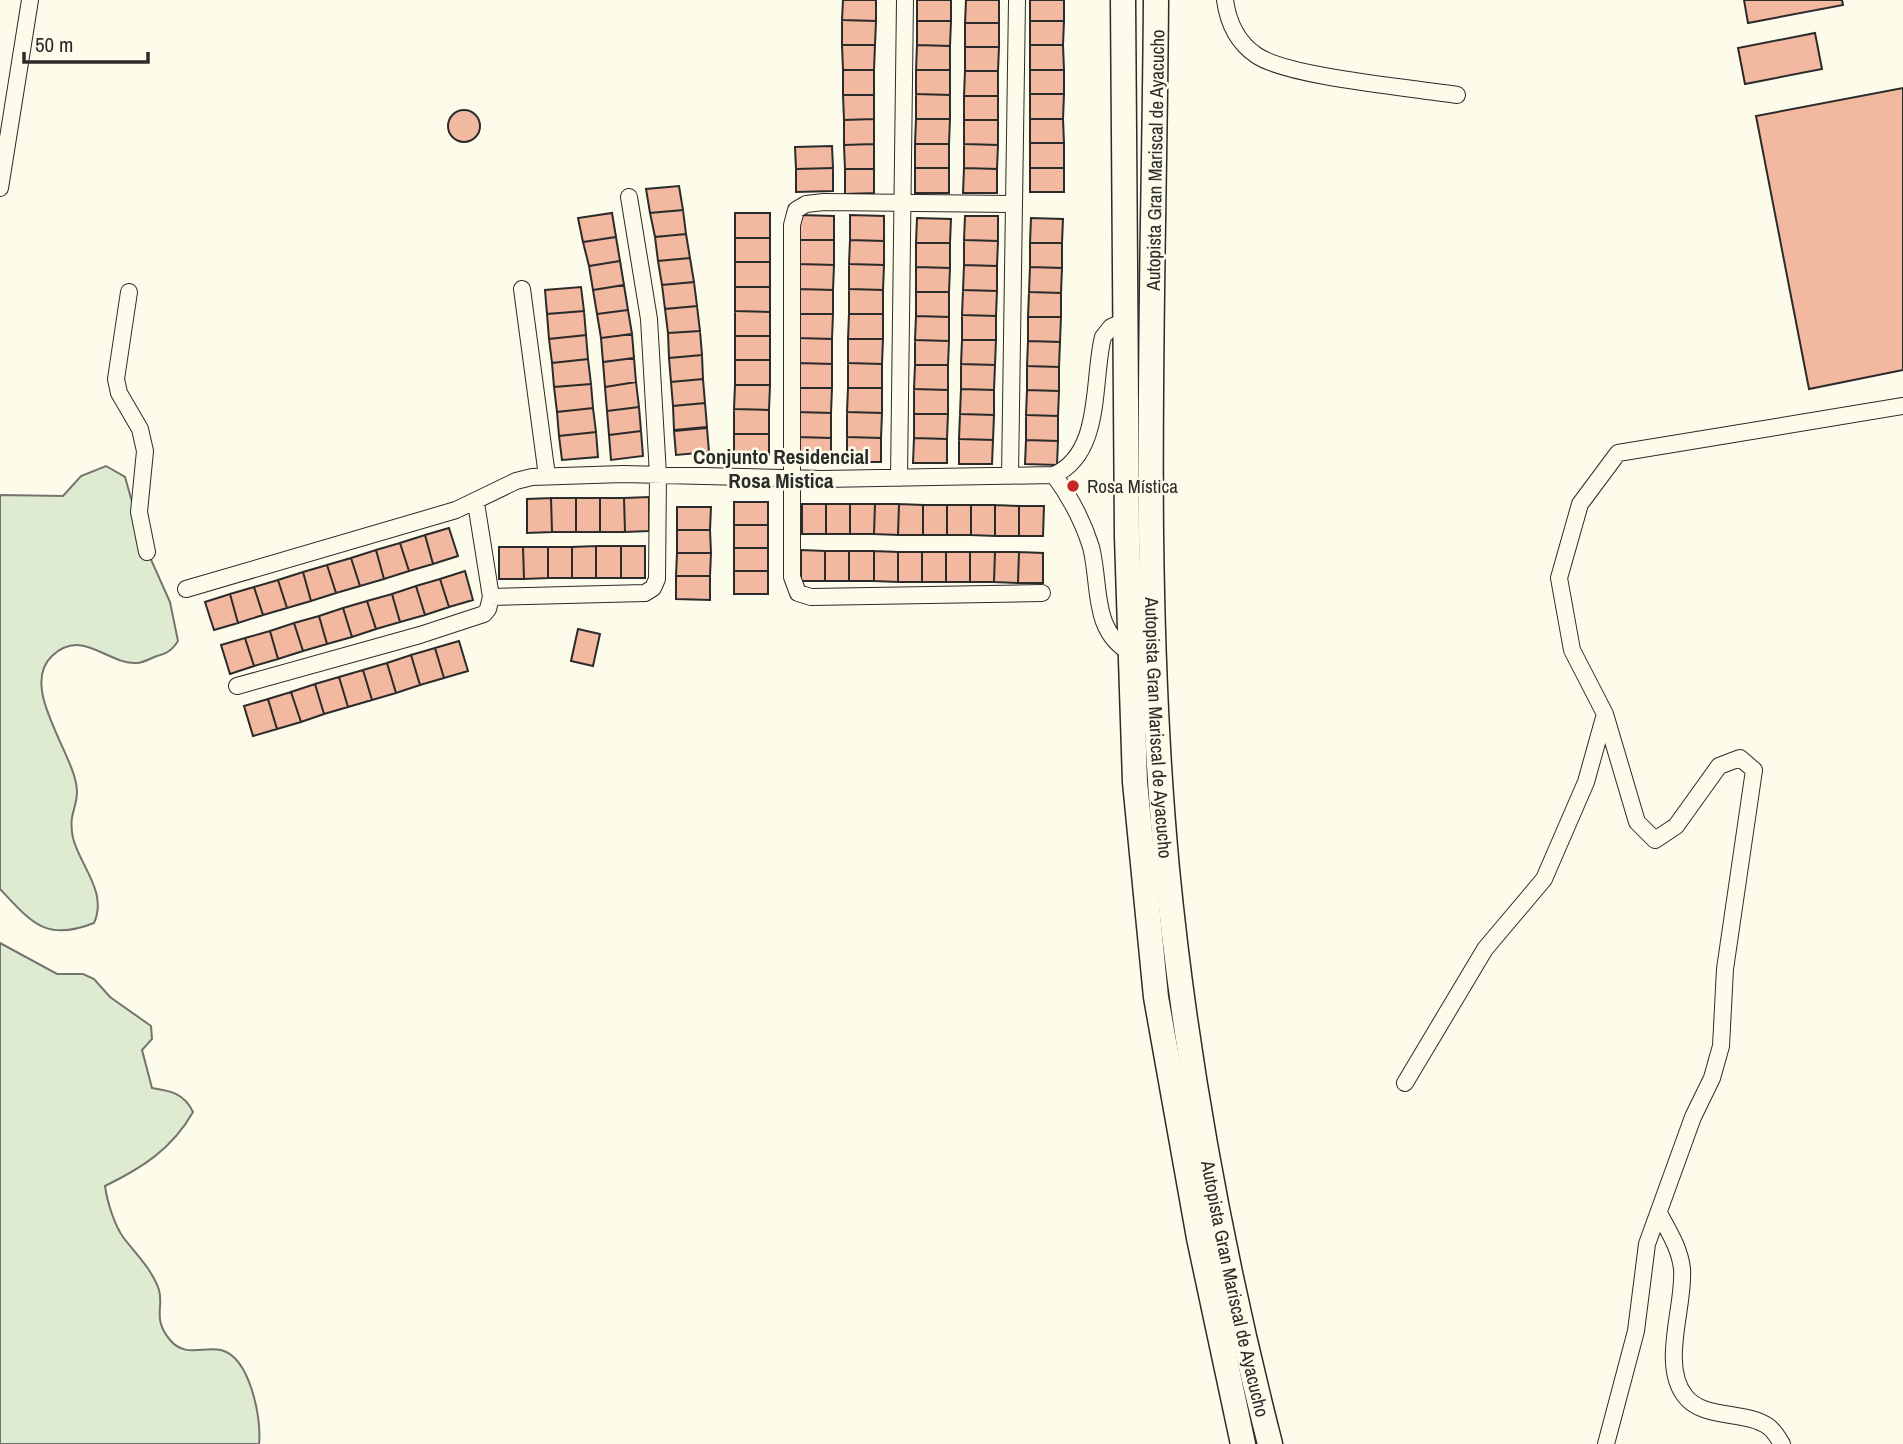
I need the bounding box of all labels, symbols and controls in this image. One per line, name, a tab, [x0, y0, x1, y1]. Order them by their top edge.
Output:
scale bar	[24, 21, 149, 65]
street label: Autopista Gran Mariscal de Ayacucho	[1140, 29, 1170, 292]
text: 50 m	[35, 30, 73, 59]
district label: Conjunto Residencial Rosa Mistica	[693, 442, 869, 495]
place label: Rosa Mística	[1087, 473, 1178, 499]
marker: Rosa Mística	[1065, 478, 1081, 494]
street label: Autopista Gran Mariscal de Ayacucho	[1139, 596, 1179, 859]
street label: Autopista Gran Mariscal de Ayacucho	[1195, 1157, 1276, 1420]

